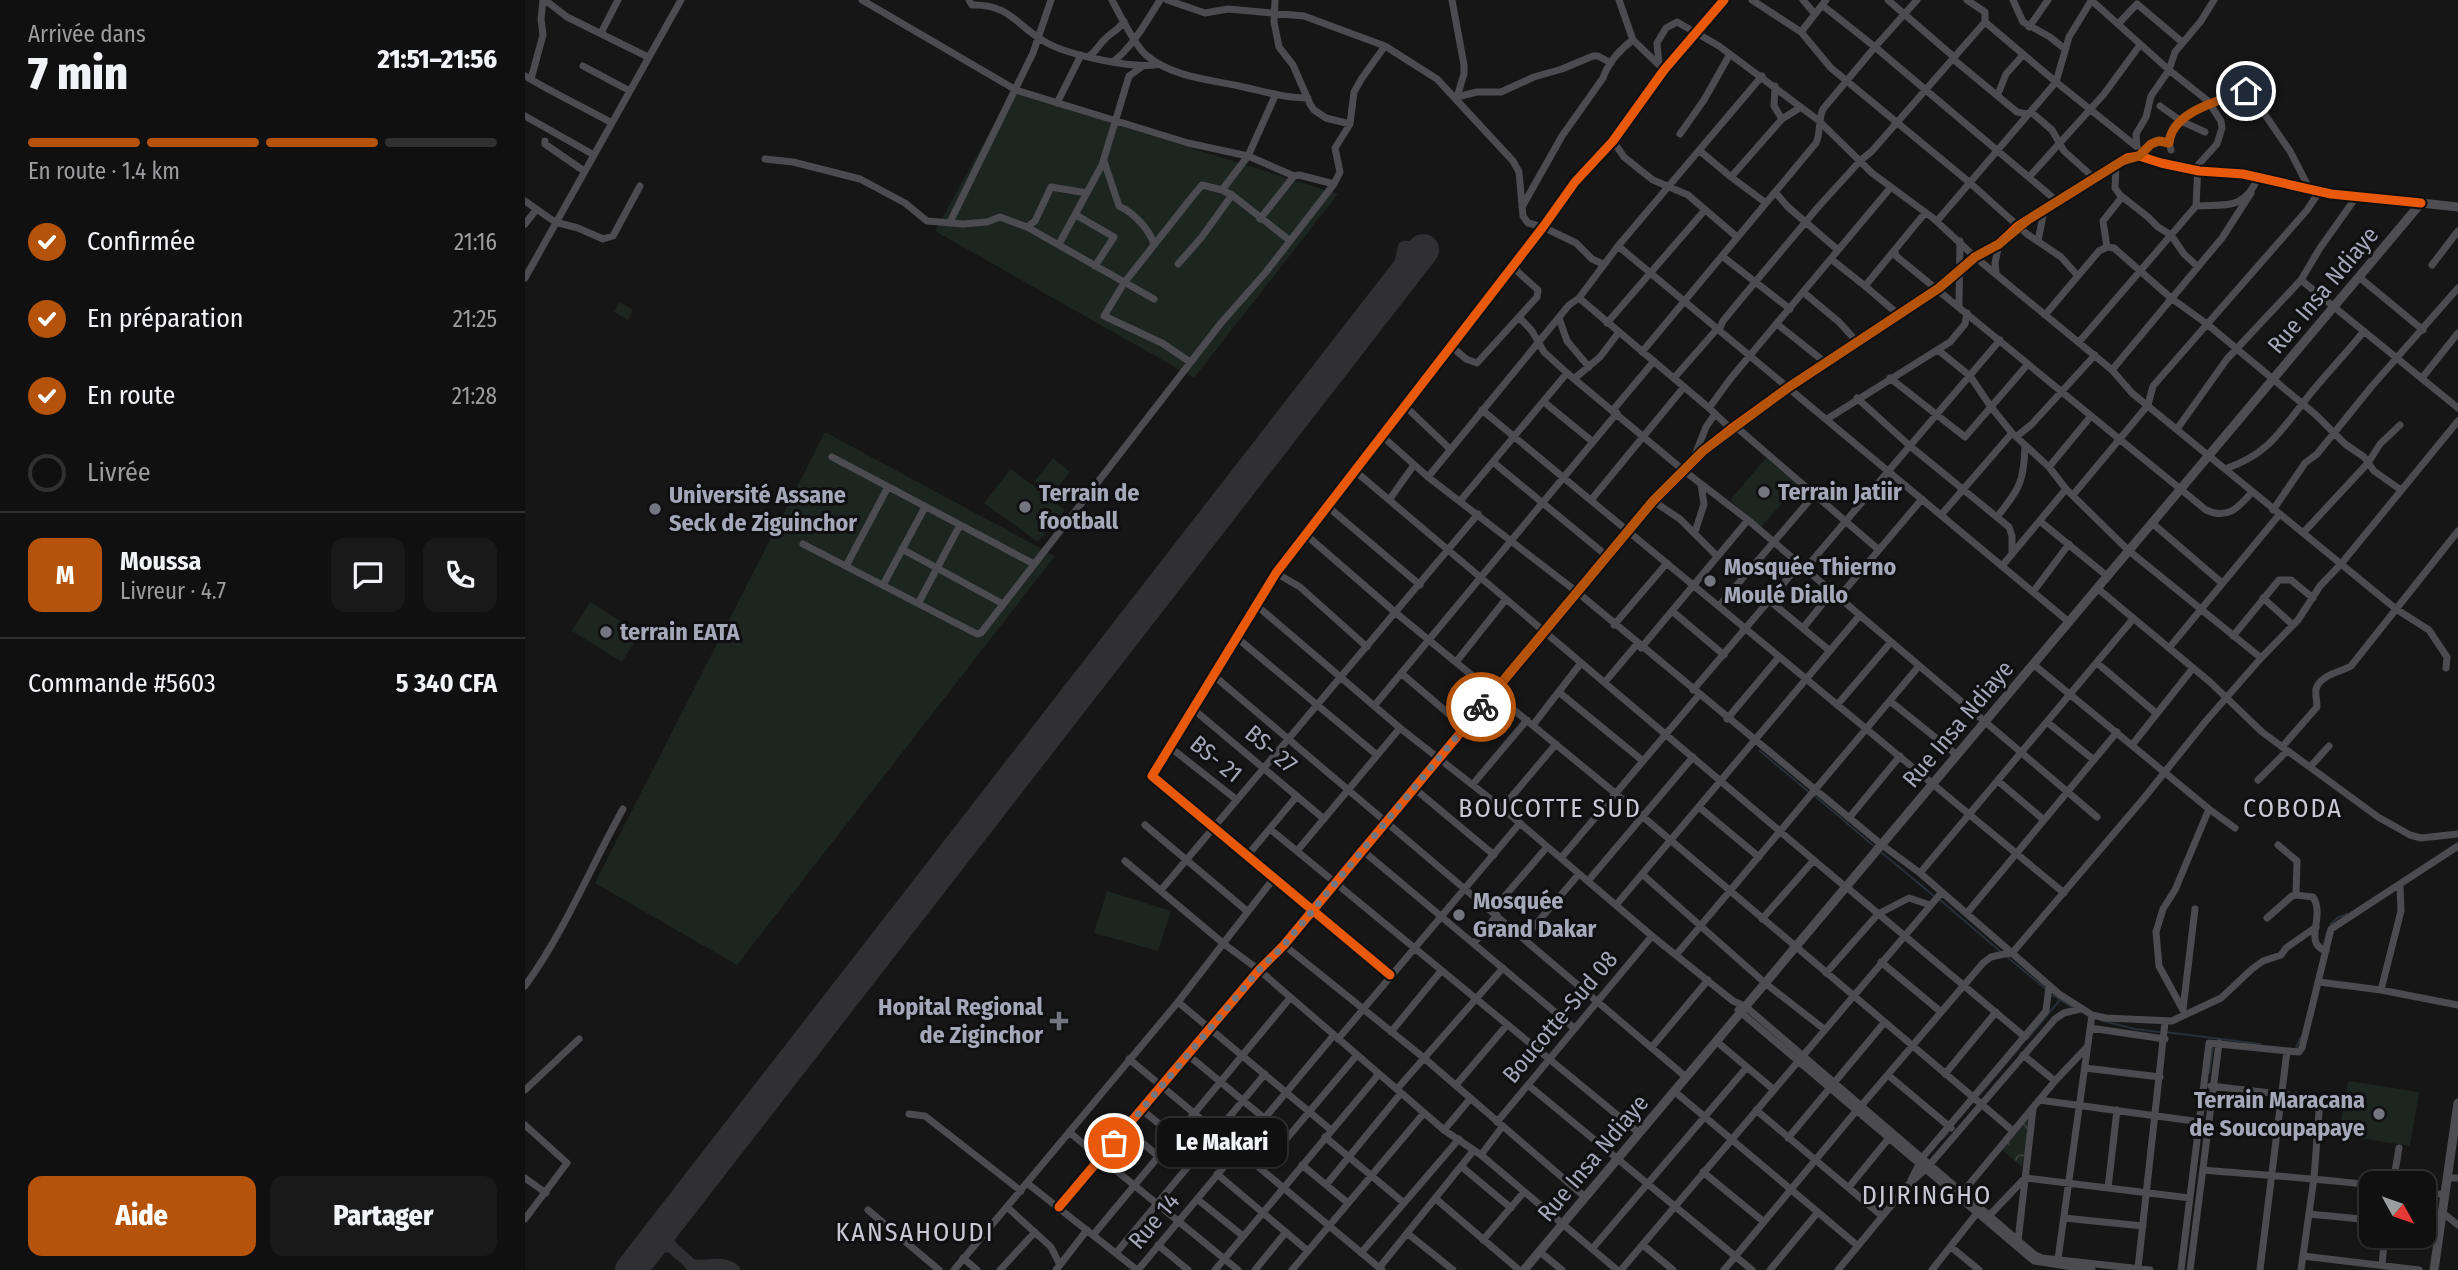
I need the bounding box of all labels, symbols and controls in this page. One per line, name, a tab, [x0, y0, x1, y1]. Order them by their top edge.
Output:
text: Arrivée dans	[28, 20, 146, 48]
text: 21:51–21:56	[377, 44, 497, 75]
text: 7 min	[28, 46, 128, 101]
pin	[2216, 61, 2276, 121]
icon: home	[2227, 72, 2265, 110]
text: En route · 1.4 km	[28, 157, 180, 185]
street label: Rue Insa Ndiaye	[2262, 221, 2384, 359]
icon: check	[28, 223, 66, 261]
text: Confirmée	[87, 226, 195, 257]
text: 21:16	[454, 228, 497, 256]
icon: check	[28, 300, 66, 338]
text: En préparation	[87, 303, 244, 334]
text: 21:25	[453, 305, 497, 333]
icon: check	[28, 377, 66, 415]
text: En route	[87, 380, 175, 411]
text: 21:28	[452, 382, 497, 410]
text: Livrée	[87, 457, 151, 488]
place label: Terrain Jatiir	[1778, 478, 1902, 506]
place label: Terrain de football	[1039, 479, 1139, 535]
place label: Université Assane Seck de Ziguinchor	[669, 481, 857, 537]
marker: Terrain Jatiir	[1756, 484, 1772, 500]
marker: Terrain de football	[1017, 499, 1033, 515]
marker: Université Assane Seck de Ziguinchor	[647, 501, 663, 517]
button: chat	[331, 538, 405, 612]
button: phone	[423, 538, 497, 612]
text: Moussa	[120, 546, 201, 577]
place label: Mosquée Thierno Moulé Diallo	[1724, 553, 1897, 609]
text: M	[56, 560, 74, 591]
marker: Mosquée Thierno Moulé Diallo	[1702, 573, 1718, 589]
text: Livreur · 4.7	[120, 577, 226, 605]
place label: terrain EATA	[620, 618, 741, 646]
marker: terrain EATA	[598, 624, 614, 640]
street label: Rue Insa Ndiaye	[1897, 655, 2019, 793]
text: Commande #5603	[28, 668, 216, 699]
text: 5 340 CFA	[396, 668, 497, 699]
courier	[1446, 672, 1516, 742]
icon: bike	[1462, 688, 1500, 726]
street label: BS- 27	[1239, 719, 1303, 779]
street label: BS- 21	[1184, 730, 1248, 788]
district label: BOUCOTTE SUD	[1458, 793, 1642, 824]
district label: COBODA	[2243, 793, 2343, 824]
place label: Mosquée Grand Dakar	[1473, 887, 1597, 943]
marker: Mosquée Grand Dakar	[1451, 907, 1467, 923]
street label: Boucotte-Sud 08	[1497, 945, 1623, 1089]
place label: Hopital Regional de Ziginchor	[878, 993, 1043, 1049]
marker: Hopital Regional de Ziginchor	[1049, 1011, 1069, 1031]
place label: Terrain Maracana de Soucoupapaye	[2189, 1086, 2365, 1142]
street label: Rue Insa Ndiaye	[1532, 1089, 1654, 1227]
marker: Terrain Maracana de Soucoupapaye	[2371, 1106, 2387, 1122]
pin	[1084, 1113, 1144, 1173]
callout: Le Makari	[1156, 1118, 1285, 1168]
icon: bag	[1095, 1124, 1133, 1162]
text: Le Makari	[1176, 1128, 1268, 1156]
north arrow	[2359, 1171, 2436, 1248]
map controls	[2359, 1171, 2436, 1248]
button: Aide	[28, 1176, 256, 1256]
button: Partager	[270, 1176, 497, 1256]
district label: DJIRINGHO	[1862, 1180, 1992, 1211]
street label: Rue 14	[1123, 1187, 1185, 1255]
district label: KANSAHOUDI	[836, 1217, 994, 1248]

